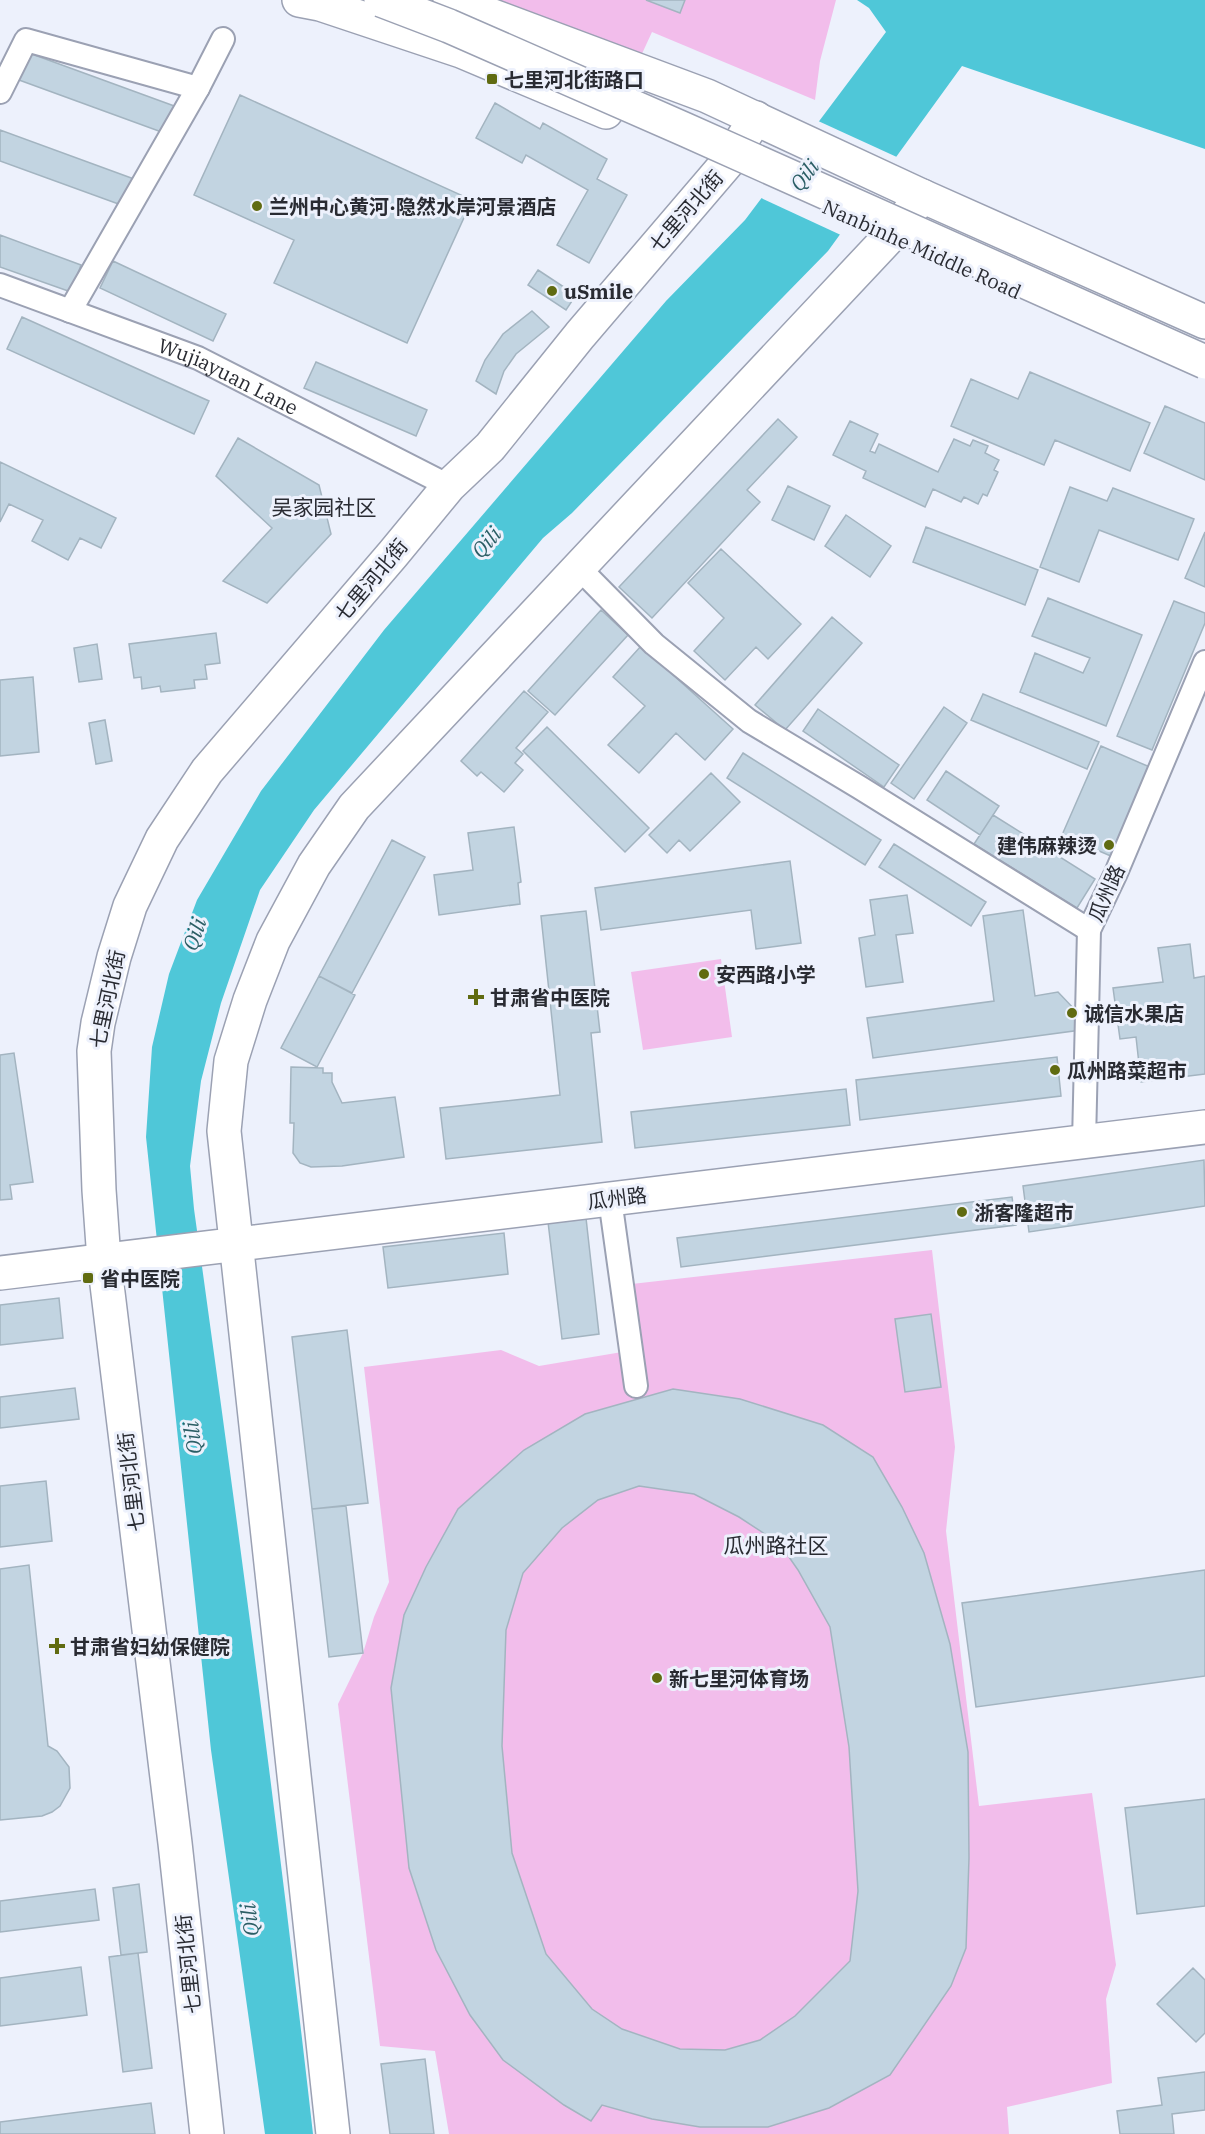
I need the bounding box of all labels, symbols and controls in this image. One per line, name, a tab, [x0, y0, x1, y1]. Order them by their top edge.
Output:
place label: 七里河北街路口	[504, 66, 644, 93]
marker: 七里河北街路口	[485, 72, 499, 86]
water label: Qili	[783, 153, 826, 196]
street label: 七里河北街	[643, 164, 729, 258]
place label: 兰州中心黄河·隐然水岸河景酒店	[269, 193, 556, 220]
street label: Nanbinhe Middle Road	[818, 193, 1026, 305]
marker: 兰州中心黄河·隐然水岸河景酒店	[250, 199, 264, 213]
place label: uSmile	[564, 278, 633, 305]
marker: uSmile	[545, 284, 559, 298]
street label: Wujiayuan Lane	[155, 331, 303, 421]
district label: 吴家园社区	[272, 493, 377, 521]
water label: Qili	[465, 520, 508, 564]
street label: 七里河北街	[329, 533, 413, 627]
place label: 建伟麻辣烫	[997, 832, 1097, 859]
marker: 建伟麻辣烫	[1102, 838, 1116, 852]
street label: 瓜州路	[1081, 860, 1131, 926]
water label: Qili	[175, 913, 213, 954]
street label: 七里河北街	[83, 947, 131, 1051]
place label: 安西路小学	[716, 961, 816, 988]
marker: 安西路小学	[697, 967, 711, 981]
place label: 甘肃省中医院	[490, 984, 610, 1011]
marker: 甘肃省中医院	[467, 988, 485, 1006]
place label: 诚信水果店	[1084, 1000, 1184, 1027]
marker: 诚信水果店	[1065, 1006, 1079, 1020]
place label: 瓜州路菜超市	[1067, 1057, 1187, 1084]
marker: 瓜州路菜超市	[1048, 1063, 1062, 1077]
street label: 瓜州路	[586, 1181, 648, 1215]
place label: 浙客隆超市	[974, 1199, 1074, 1226]
marker: 浙客隆超市	[955, 1205, 969, 1219]
place label: 省中医院	[100, 1265, 180, 1292]
marker: 省中医院	[81, 1271, 95, 1285]
water label: Qili	[176, 1419, 208, 1456]
street label: 七里河北街	[112, 1431, 150, 1533]
district label: 瓜州路社区	[724, 1531, 829, 1559]
place label: 甘肃省妇幼保健院	[70, 1633, 230, 1660]
marker: 甘肃省妇幼保健院	[48, 1637, 66, 1655]
place label: 新七里河体育场	[669, 1665, 809, 1692]
marker: 新七里河体育场	[650, 1671, 664, 1685]
water label: Qili	[233, 1901, 265, 1938]
street label: 七里河北街	[169, 1913, 207, 2015]

